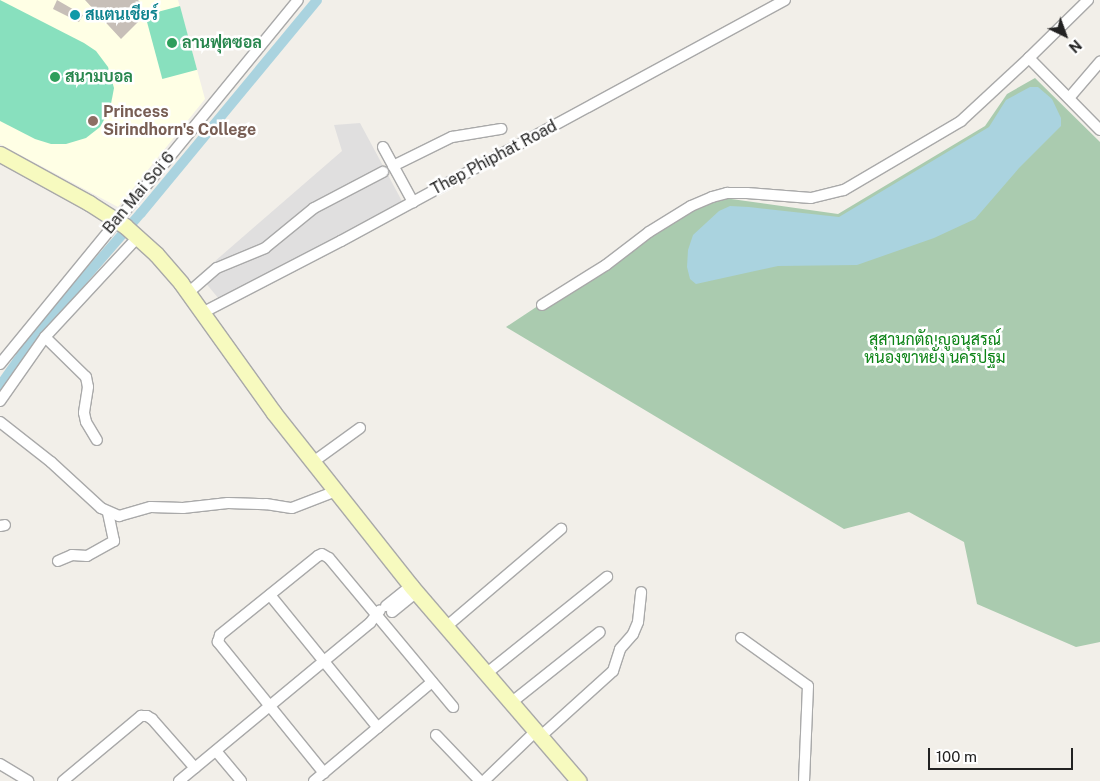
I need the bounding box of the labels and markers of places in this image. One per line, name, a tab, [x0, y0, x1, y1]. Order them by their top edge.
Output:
place label: สแตนเชียร์	[85, 5, 158, 25]
marker: สแตนเชียร์	[69, 9, 81, 21]
place label: ลานฟุตซอล	[182, 33, 262, 53]
marker: ลานฟุตซอล	[166, 37, 178, 49]
place label: สนามบอล	[65, 67, 133, 87]
marker: สนามบอล	[49, 71, 61, 83]
place label: Princess Sirindhorn's College	[103, 102, 256, 140]
marker: Princess Sirindhorn's College	[87, 115, 99, 127]

